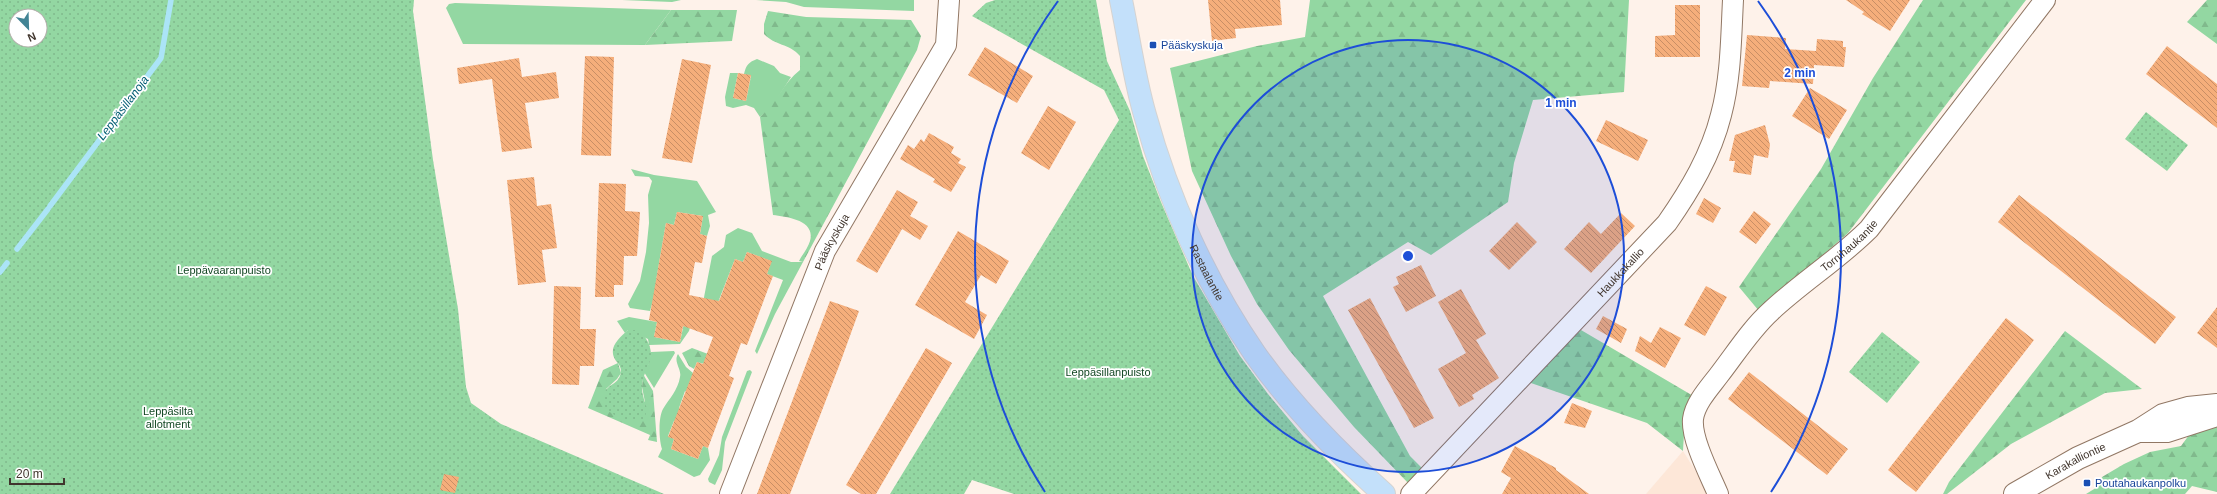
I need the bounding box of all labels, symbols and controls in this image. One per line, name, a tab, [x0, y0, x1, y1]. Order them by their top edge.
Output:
north arrow	[8, 8, 48, 48]
text: N	[26, 30, 38, 44]
place label: Pääskyskuja	[1161, 39, 1224, 51]
marker: Pääskyskuja	[1148, 40, 1158, 50]
text: 2 min	[1784, 66, 1816, 80]
water label: Leppäsillanoja	[94, 73, 152, 143]
text: 1 min	[1545, 96, 1577, 110]
street label: Pääskyskuja	[812, 211, 852, 272]
street label: Tornihaukantie	[1818, 217, 1880, 274]
street label: Rastaalantie	[1188, 243, 1226, 303]
street label: Haukkakallio	[1595, 245, 1646, 299]
centre of rings	[1401, 249, 1415, 263]
park label: Leppävaaranpuisto	[177, 264, 271, 276]
park label: Leppäsillanpuisto	[1065, 366, 1151, 378]
park label: Leppäsilta allotment	[143, 405, 194, 430]
street label: Karakalliontie	[2043, 440, 2107, 481]
scale bar	[10, 460, 64, 486]
text: 20 m	[16, 467, 43, 481]
place label: Poutahaukanpolku	[2095, 477, 2186, 489]
marker: Poutahaukanpolku	[2082, 478, 2092, 488]

